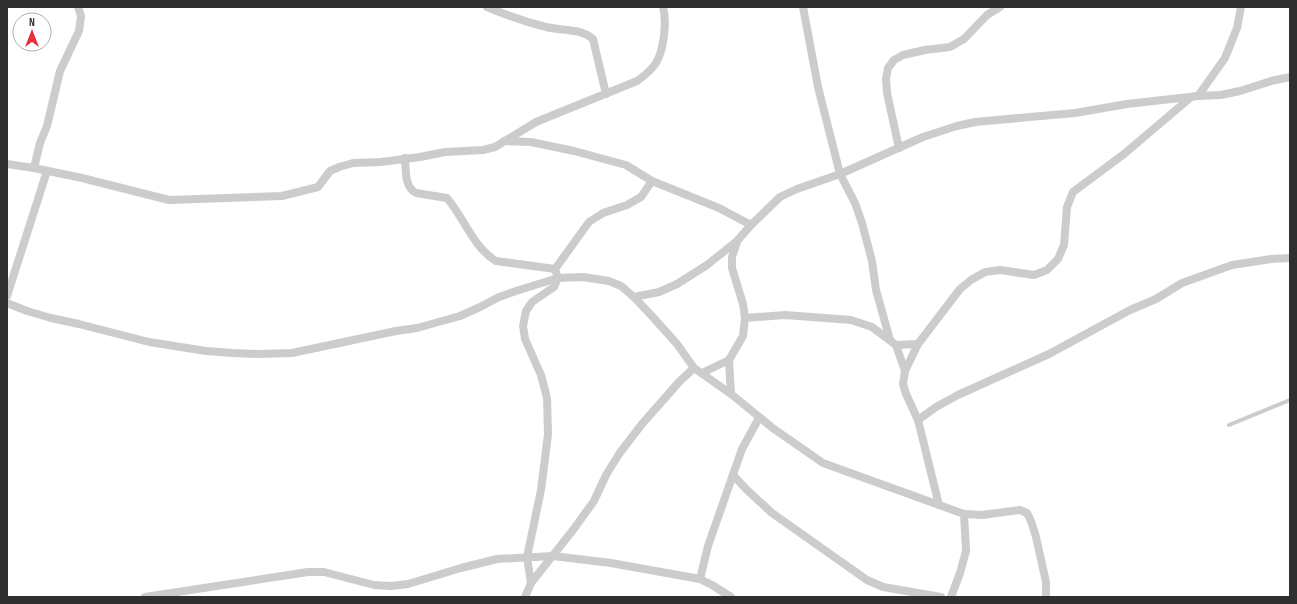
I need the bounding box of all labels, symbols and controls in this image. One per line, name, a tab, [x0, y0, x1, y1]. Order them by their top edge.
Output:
north arrow	[12, 12, 52, 52]
text: N	[29, 16, 35, 29]

